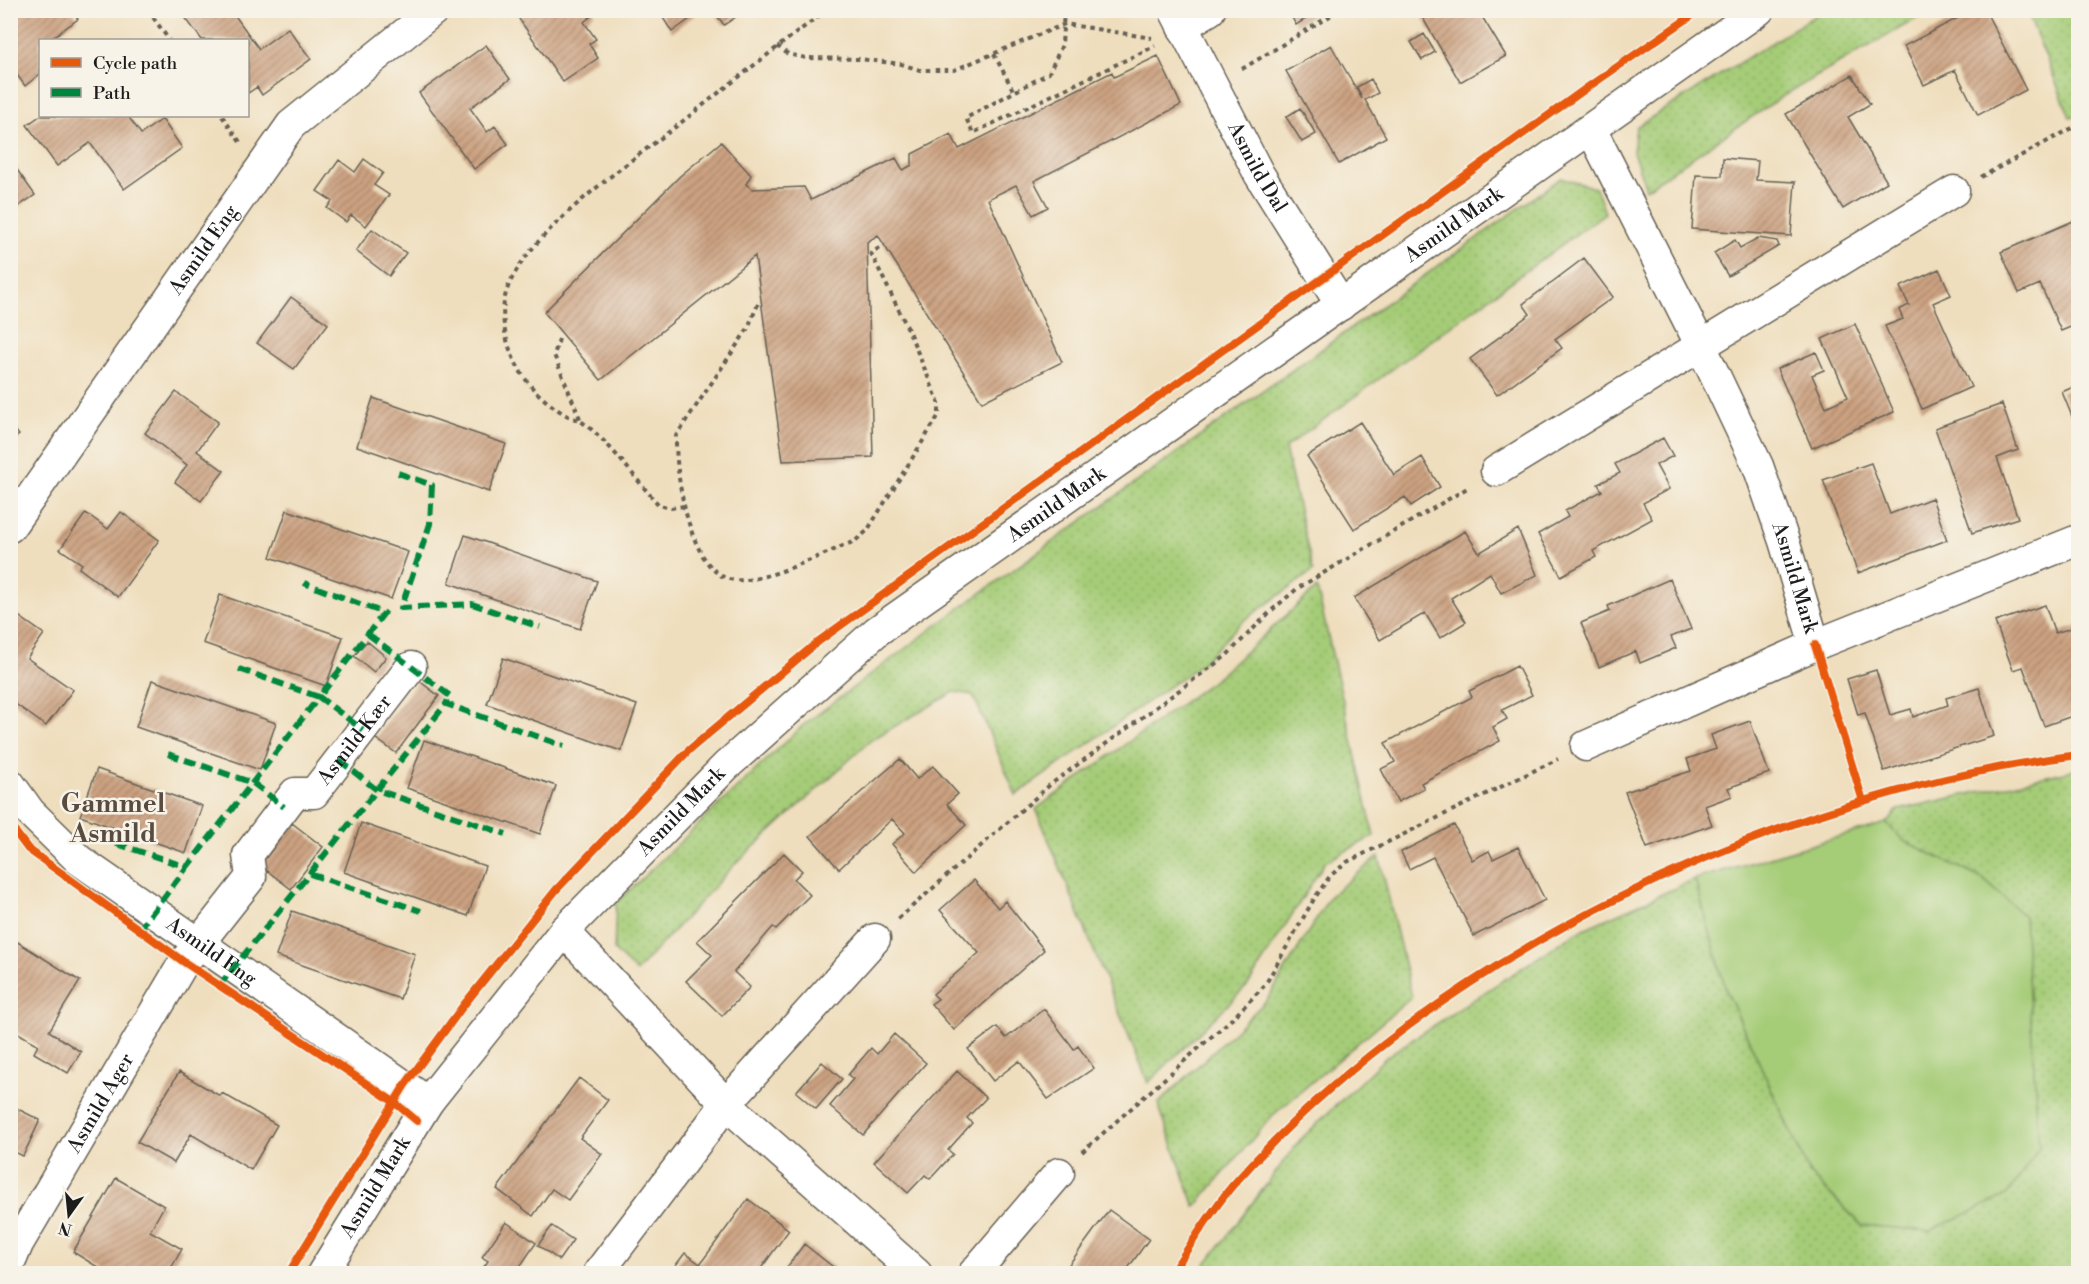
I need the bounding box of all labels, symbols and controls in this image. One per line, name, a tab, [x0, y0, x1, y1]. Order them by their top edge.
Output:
legend	[39, 39, 249, 117]
text: Cycle path	[93, 52, 177, 75]
text: Path	[93, 82, 131, 105]
street label: Asmild Dal	[1221, 117, 1293, 217]
street label: Asmild Mark	[1399, 181, 1509, 269]
street label: Asmild Eng	[163, 200, 244, 301]
street label: Asmild Mark	[1002, 460, 1112, 548]
street label: Asmild Mark	[1766, 518, 1824, 638]
street label: Asmild Kær	[312, 690, 398, 791]
street label: Asmild Mark	[632, 761, 732, 862]
district label: Gammel Asmild	[61, 788, 166, 850]
street label: Asmild Eng	[161, 911, 262, 992]
street label: Asmild Ager	[61, 1049, 140, 1158]
street label: Asmild Mark	[334, 1130, 417, 1243]
north arrow	[39, 1185, 99, 1245]
text: N	[56, 1217, 74, 1240]

